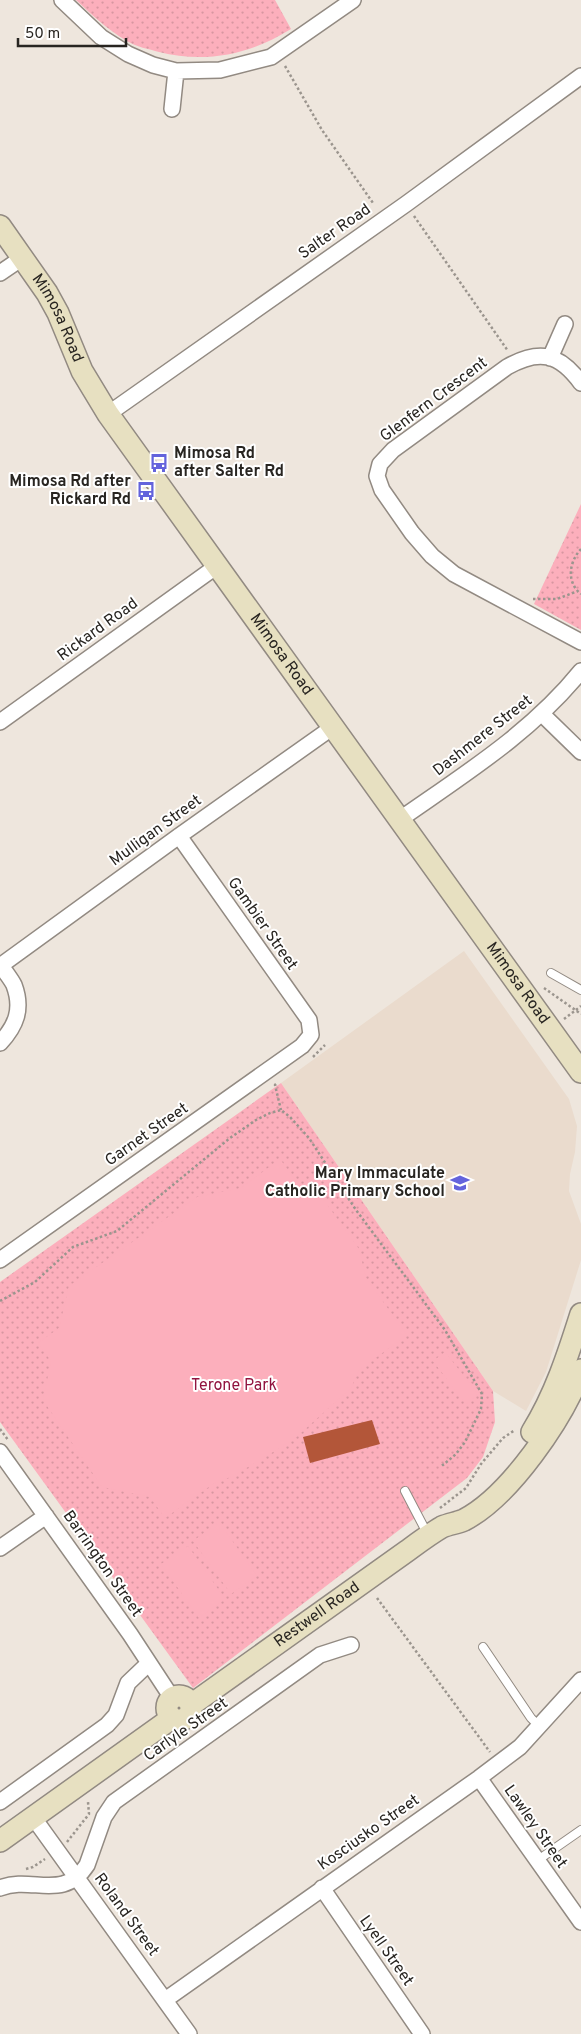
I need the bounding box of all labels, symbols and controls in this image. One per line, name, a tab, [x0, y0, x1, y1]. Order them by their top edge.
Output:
scale bar	[18, 15, 125, 47]
text: 50 m	[25, 25, 60, 44]
street label: Salter Road	[295, 200, 375, 264]
street label: Mimosa Road	[27, 270, 87, 365]
street label: Glenfern Crescent	[376, 353, 492, 447]
place label: Mimosa Rd after Salter Rd	[174, 444, 284, 482]
bus stop icon: Mimosa Rd after Salter Rd	[148, 452, 170, 474]
place label: Mimosa Rd after Rickard Rd	[9, 472, 131, 510]
bus stop icon: Mimosa Rd after Rickard Rd	[135, 480, 157, 502]
street label: Rickard Road	[54, 594, 142, 666]
street label: Mimosa Road	[245, 610, 317, 699]
street label: Dashmere Street	[429, 691, 537, 781]
street label: Mulligan Street	[106, 791, 206, 871]
street label: Gambier Street	[223, 874, 301, 974]
street label: Mimosa Road	[481, 939, 554, 1028]
street label: Garnet Street	[101, 1099, 193, 1171]
place label: Mary Immaculate Catholic Primary School	[265, 1164, 445, 1202]
school or university icon: Mary Immaculate Catholic Primary School	[449, 1172, 471, 1194]
park label: Terone Park	[191, 1376, 277, 1396]
street label: Barrington Street	[58, 1507, 146, 1621]
street label: Restwell Road	[270, 1578, 364, 1652]
street label: Carlyle Street	[140, 1694, 232, 1766]
street label: Lawley Street	[499, 1781, 571, 1873]
street label: Kosciusko Street	[314, 1791, 424, 1875]
street label: Roland Street	[89, 1869, 163, 1961]
street label: Lyell Street	[354, 1912, 418, 1990]

